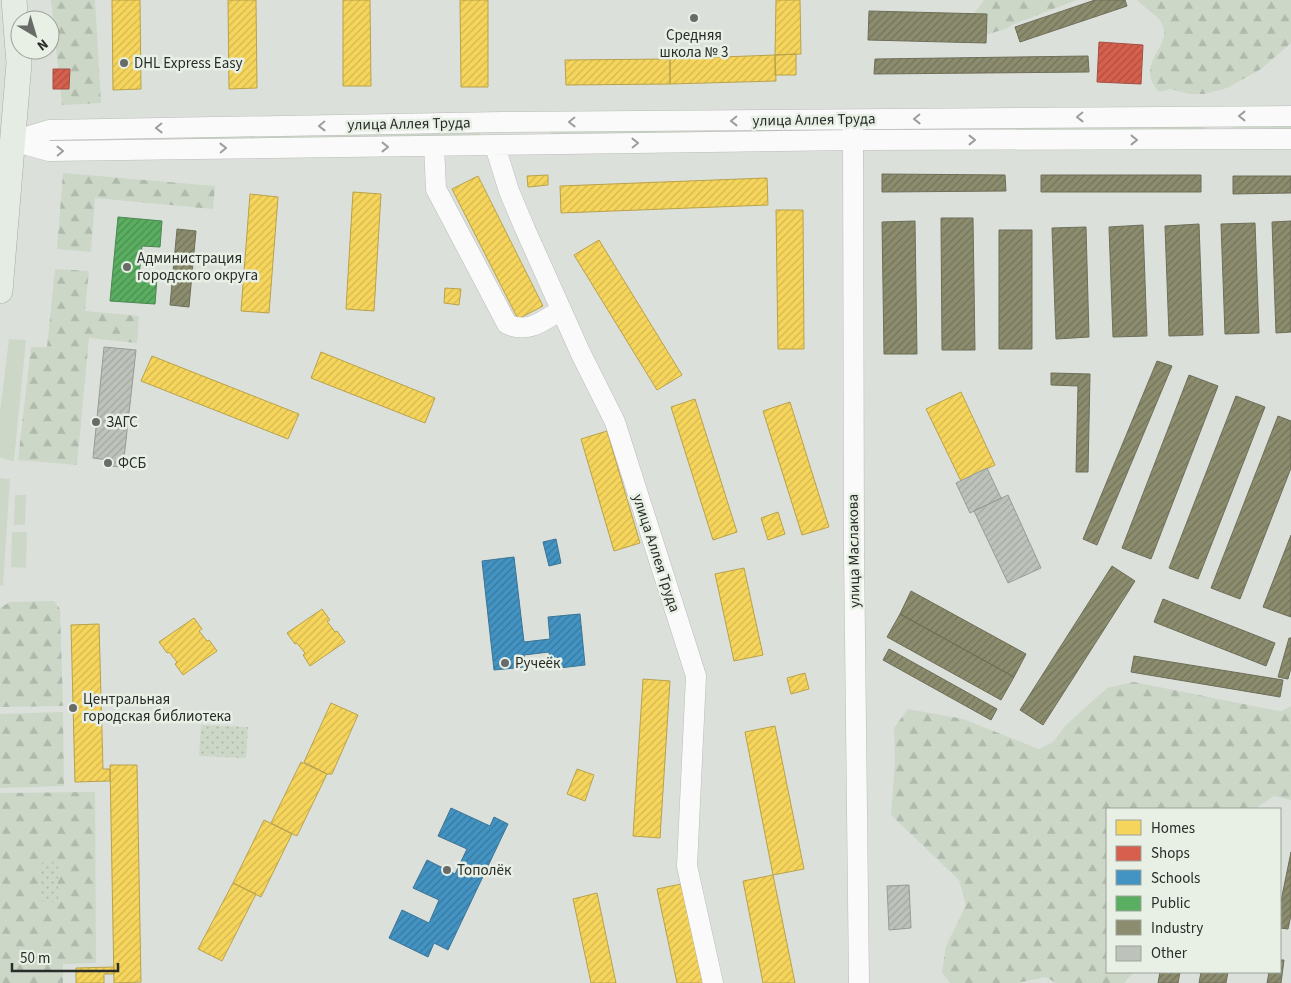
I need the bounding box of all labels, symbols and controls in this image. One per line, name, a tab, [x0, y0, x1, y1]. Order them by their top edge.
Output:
north arrow	[10, 10, 60, 60]
marker: Средняя школа № 3	[688, 12, 700, 24]
place label: Средняя школа № 3	[660, 25, 728, 63]
text: N	[33, 34, 52, 55]
place label: DHL Express Easy	[134, 53, 243, 74]
marker: DHL Express Easy	[118, 57, 130, 69]
street label: улица Аллея Труда	[752, 108, 876, 132]
one-way arrow	[1238, 111, 1246, 121]
street label: улица Аллея Труда	[347, 112, 471, 136]
one-way arrow	[1076, 112, 1084, 123]
one-way arrow	[913, 114, 921, 124]
one-way arrow	[730, 115, 738, 126]
one-way arrow	[567, 117, 575, 127]
one-way arrow	[317, 120, 325, 131]
one-way arrow	[155, 123, 162, 133]
one-way arrow	[968, 135, 976, 145]
one-way arrow	[1131, 135, 1139, 145]
one-way arrow	[632, 138, 639, 148]
one-way arrow	[382, 142, 389, 152]
one-way arrow	[219, 143, 227, 153]
one-way arrow	[56, 146, 64, 156]
place label: Администрация городского округа	[137, 248, 258, 286]
marker: Администрация городского округа	[121, 261, 133, 273]
place label: ЗАГС	[106, 412, 138, 433]
marker: ЗАГС	[90, 416, 102, 428]
place label: ФСБ	[118, 453, 147, 474]
marker: ФСБ	[102, 457, 114, 469]
street label: улица Аллея Труда	[627, 491, 685, 615]
street label: улица Маслакова	[843, 494, 865, 608]
place label: Ручеёк	[515, 653, 561, 674]
marker: Ручеёк	[499, 657, 511, 669]
place label: Центральная городская библиотека	[83, 689, 231, 727]
marker: Центральная городская библиотека	[67, 702, 79, 714]
legend	[1106, 808, 1281, 973]
text: Homes	[1151, 818, 1195, 839]
text: Shops	[1151, 843, 1190, 864]
place label: Тополёк	[457, 860, 512, 881]
marker: Тополёк	[441, 864, 453, 876]
text: Schools	[1151, 868, 1200, 889]
text: Public	[1151, 893, 1190, 914]
text: Industry	[1151, 918, 1203, 939]
scale bar	[12, 940, 119, 972]
text: Other	[1151, 943, 1188, 964]
text: 50 m	[20, 948, 50, 969]

